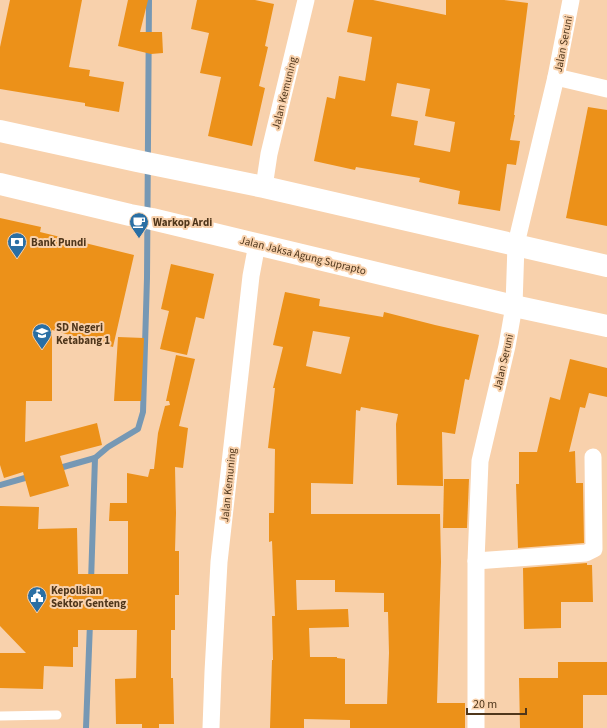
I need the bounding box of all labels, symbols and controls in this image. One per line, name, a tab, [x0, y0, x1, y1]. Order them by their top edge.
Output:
street label: Jalan Seruni	[551, 15, 576, 74]
street label: Jalan Kemuning	[268, 55, 301, 131]
cafe icon: Warkop Ardi	[128, 211, 150, 239]
place label: Warkop Ardi	[153, 215, 212, 230]
bank icon: Bank Pundi	[6, 231, 28, 259]
street label: Jalan Jaksa Agung Suprapto	[238, 233, 368, 278]
place label: Bank Pundi	[31, 235, 86, 250]
place label: SD Negeri Ketabang 1	[56, 320, 110, 348]
school or university icon: SD Negeri Ketabang 1	[31, 322, 53, 350]
street label: Jalan Seruni	[490, 333, 517, 392]
street label: Jalan Kemuning	[217, 447, 240, 523]
place label: Kepolisian Sektor Genteng	[51, 583, 126, 611]
public building icon: Kepolisian Sektor Genteng	[26, 585, 48, 613]
scale bar	[467, 690, 526, 716]
text: 20 m	[473, 696, 497, 713]

